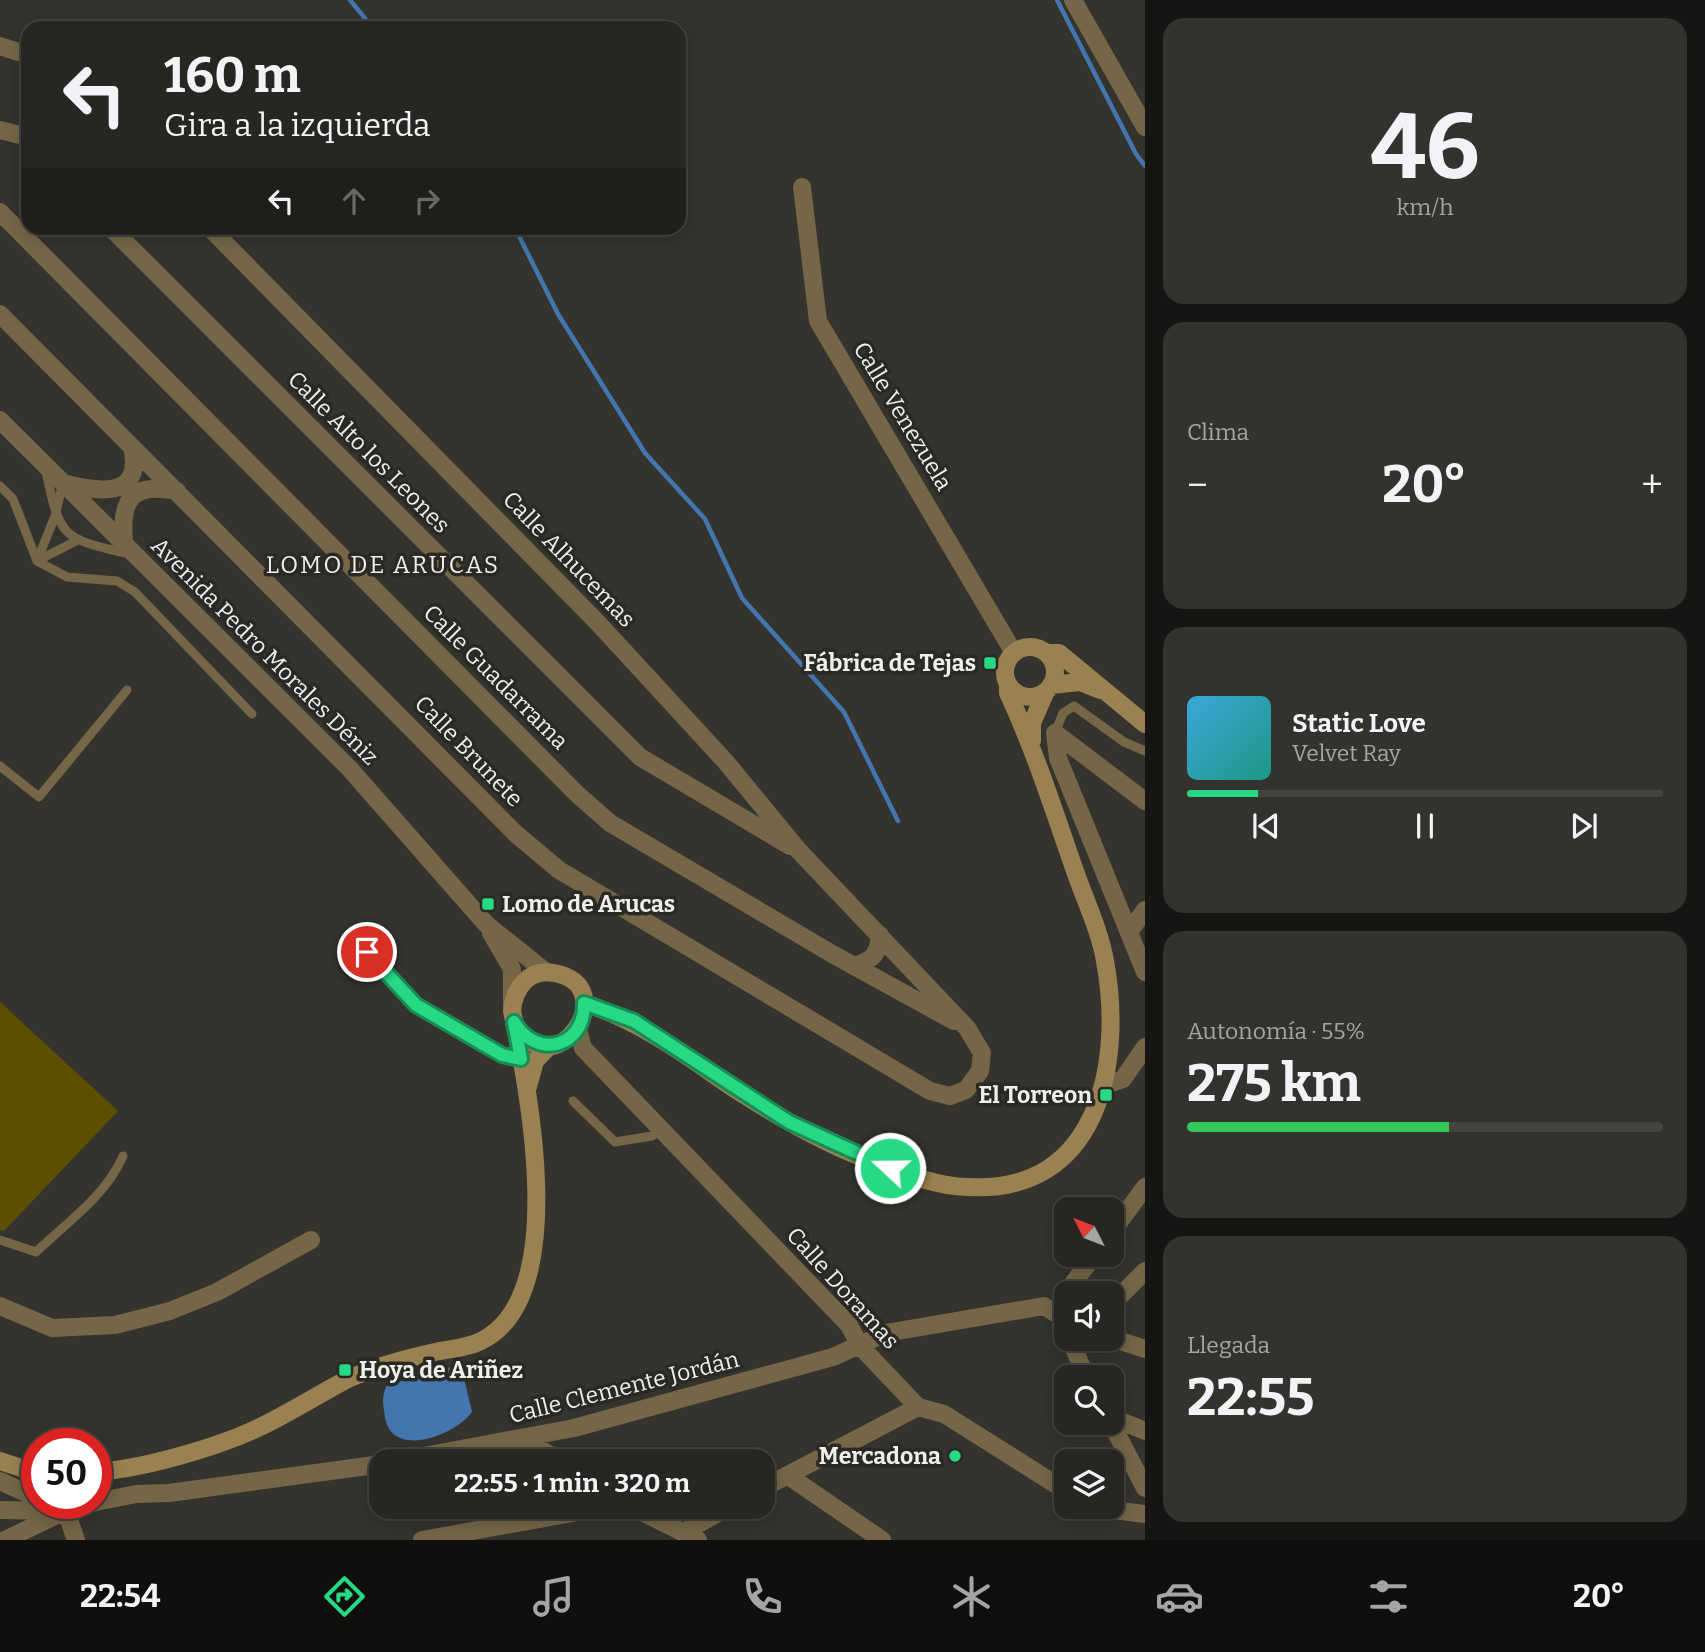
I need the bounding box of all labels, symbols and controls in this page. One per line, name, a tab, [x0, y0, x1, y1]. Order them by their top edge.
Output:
text: 160 m	[164, 46, 301, 105]
icon: left	[49, 49, 140, 140]
text: 46	[1370, 93, 1480, 202]
text: Gira a la izquierda	[164, 106, 431, 144]
icon: left	[262, 182, 300, 220]
icon: ahead	[335, 182, 373, 220]
icon: right	[408, 182, 446, 220]
text: km/h	[1397, 193, 1453, 221]
street label: Calle Venezuela	[848, 337, 959, 496]
street label: Calle Alto los Leones	[282, 365, 456, 539]
text: Clima	[1187, 418, 1249, 446]
text: 20°	[1382, 453, 1467, 516]
text: −	[1187, 462, 1208, 508]
text: +	[1641, 462, 1663, 508]
street label: Calle Alhucemas	[497, 485, 641, 633]
street label: Avenida Pedro Morales Déniz	[146, 532, 384, 770]
district label: LOMO DE ARUCAS	[266, 551, 500, 579]
street label: Calle Guadarrama	[418, 599, 574, 755]
place label: Fábrica de Tejas	[804, 649, 976, 677]
marker: Fábrica de Tejas	[982, 655, 998, 671]
street label: Calle Brunete	[409, 690, 529, 812]
text: Static Love	[1292, 708, 1426, 739]
text: Velvet Ray	[1292, 739, 1401, 767]
icon: previous	[1247, 807, 1285, 845]
icon: pause	[1406, 807, 1444, 845]
icon: next	[1565, 807, 1603, 845]
place label: Lomo de Arucas	[502, 890, 675, 918]
marker: Lomo de Arucas	[480, 896, 496, 912]
pin	[337, 922, 397, 982]
icon: arrive	[348, 933, 386, 971]
text: Autonomía · 55%	[1187, 1017, 1365, 1045]
text: 275 km	[1187, 1052, 1361, 1115]
place label: El Torreon	[979, 1081, 1092, 1109]
marker: El Torreon	[1098, 1087, 1114, 1103]
position arrow	[853, 1131, 927, 1205]
north arrow	[1054, 1197, 1124, 1267]
map controls	[1054, 1197, 1124, 1519]
street label: Calle Doramas	[781, 1221, 905, 1355]
button: sound	[1054, 1281, 1124, 1351]
text: Llegada	[1187, 1331, 1270, 1359]
street label: Calle Clemente Jordán	[506, 1345, 742, 1429]
place label: Hoya de Ariñez	[359, 1356, 523, 1384]
marker: Hoya de Ariñez	[337, 1362, 353, 1378]
button: search	[1054, 1365, 1124, 1435]
text: 22:55	[1187, 1366, 1315, 1429]
speed limit sign: 50	[21, 1428, 112, 1519]
place label: Mercadona	[819, 1442, 941, 1470]
marker: Mercadona	[947, 1448, 963, 1464]
button: layers	[1054, 1449, 1124, 1519]
text: 22:55 · 1 min · 320 m	[454, 1468, 690, 1499]
icon: directions	[320, 1572, 369, 1621]
icon: music	[529, 1572, 578, 1621]
icon: phone	[738, 1572, 787, 1621]
icon: climate	[947, 1572, 996, 1621]
icon: car	[1155, 1572, 1204, 1621]
icon: filters	[1364, 1572, 1413, 1621]
text: 22:54	[80, 1577, 160, 1615]
text: 20°	[1573, 1577, 1625, 1615]

